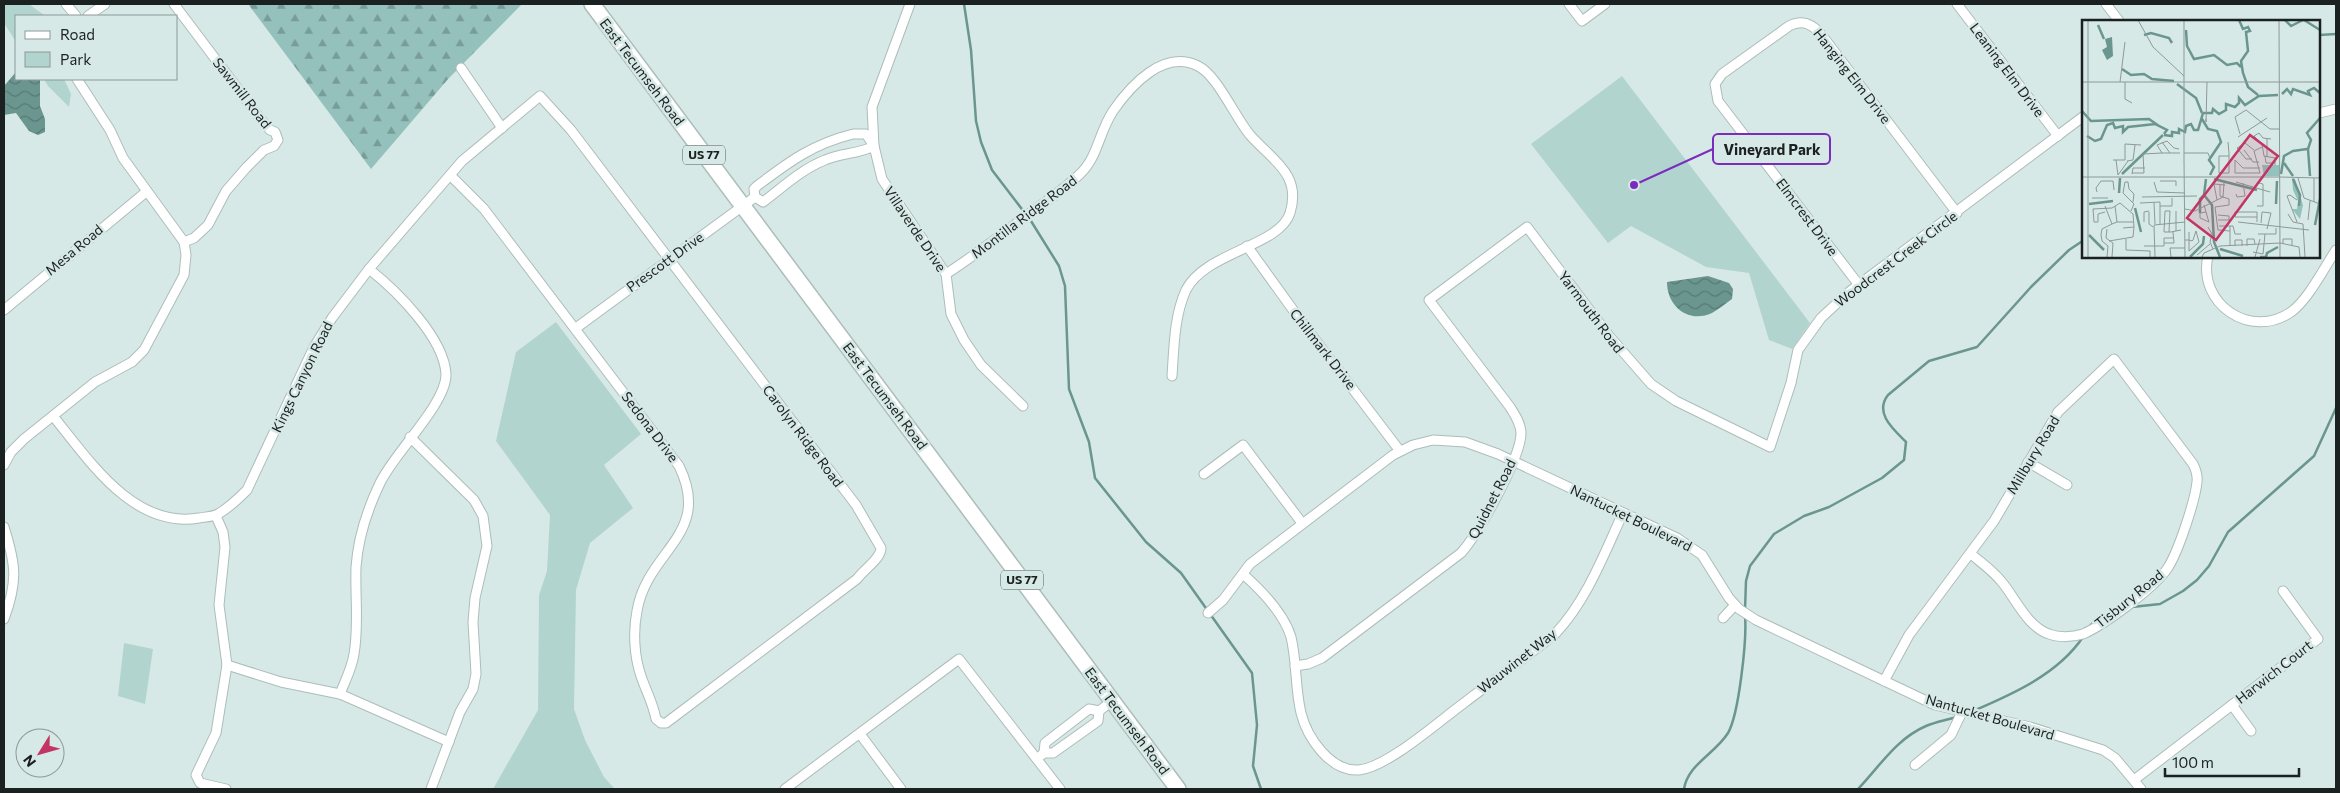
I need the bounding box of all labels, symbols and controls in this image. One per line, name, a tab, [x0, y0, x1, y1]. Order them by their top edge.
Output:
legend	[15, 15, 178, 80]
street label: East Tecumseh Road	[597, 15, 688, 129]
street label: Leaning Elm Drive	[1967, 19, 2048, 120]
inset map	[2082, 20, 2320, 258]
text: Road	[60, 25, 95, 43]
street label: Hanging Elm Drive	[1810, 25, 1895, 127]
text: Park	[60, 50, 91, 68]
street label: Sawmill Road	[210, 54, 275, 131]
callout: Vineyard Park	[1713, 134, 1830, 164]
text: Vineyard Park	[1723, 140, 1821, 158]
road number: US 77	[683, 146, 725, 164]
street label: Montilla Ridge Road	[968, 171, 1080, 262]
street label: Elmcrest Drive	[1773, 175, 1842, 259]
street label: Villaverde Drive	[881, 183, 950, 275]
street label: Woodcrest Creek Circle	[1831, 207, 1960, 310]
street label: Mesa Road	[41, 221, 106, 279]
street label: Prescott Drive	[623, 228, 707, 295]
street label: Yarmouth Road	[1555, 267, 1628, 356]
street label: Chillmark Drive	[1287, 305, 1360, 392]
street label: Kings Canyon Road	[267, 319, 336, 435]
street label: East Tecumseh Road	[840, 339, 931, 453]
street label: Carolyn Ridge Road	[759, 381, 847, 490]
street label: Sedona Drive	[618, 388, 682, 465]
street label: Millbury Road	[2003, 412, 2063, 497]
street label: Quidnet Road	[1464, 456, 1519, 542]
street label: Nantucket Boulevard	[1568, 481, 1695, 554]
street label: Tisbury Road	[2091, 566, 2166, 631]
road number: US 77	[1001, 570, 1043, 590]
street label: Wauwinet Way	[1474, 625, 1559, 697]
street label: Harwich Court	[2232, 636, 2316, 707]
street label: East Tecumseh Road	[1082, 664, 1173, 778]
street label: Nantucket Boulevard	[1924, 690, 2056, 743]
north arrow	[15, 728, 65, 778]
scale bar	[2165, 746, 2299, 778]
text: N	[19, 752, 39, 770]
text: 100 m	[2172, 753, 2214, 771]

